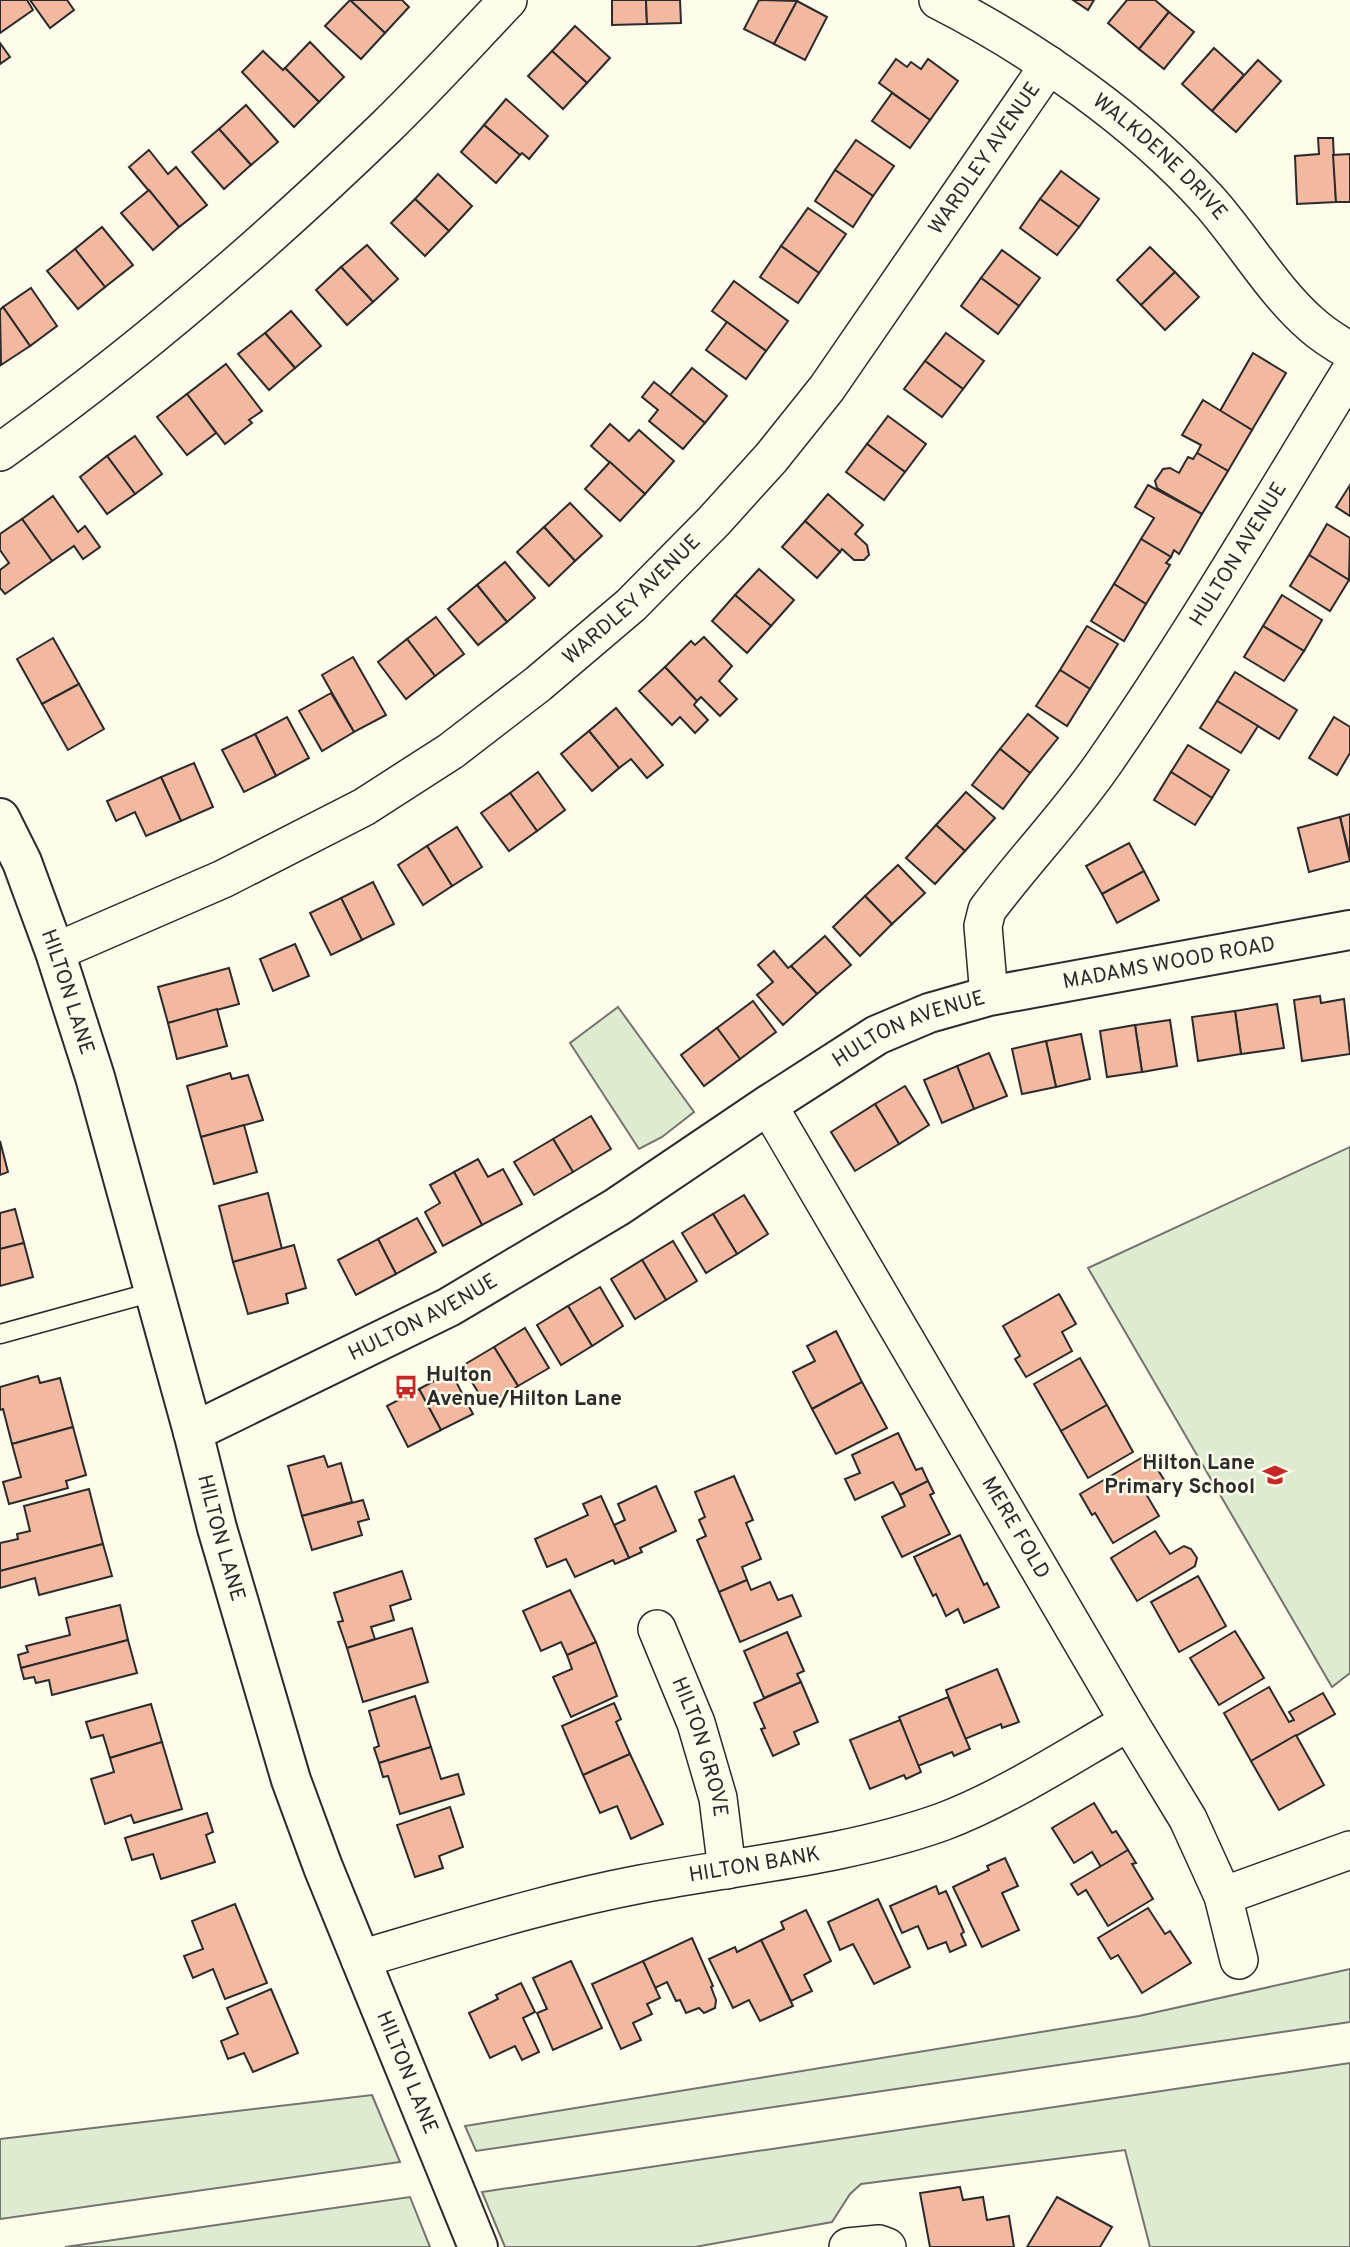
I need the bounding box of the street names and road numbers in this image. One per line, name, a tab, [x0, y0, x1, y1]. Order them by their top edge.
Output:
street label: WARDLEY AVENUE	[923, 77, 1047, 240]
street label: WALKDENE DRIVE	[1087, 87, 1233, 226]
street label: HULTON AVENUE	[1184, 477, 1293, 632]
street label: WARDLEY AVENUE	[557, 529, 707, 671]
street label: HILTON LANE	[34, 926, 100, 1058]
street label: MADAMS WOOD ROAD	[1061, 930, 1277, 996]
street label: HULTON AVENUE	[827, 984, 988, 1074]
street label: HULTON AVENUE	[344, 1268, 503, 1368]
street label: HILTON LANE	[191, 1472, 251, 1604]
street label: MERE FOLD	[975, 1472, 1056, 1584]
street label: HILTON GROVE	[665, 1673, 734, 1818]
street label: HILTON BANK	[687, 1840, 822, 1889]
street label: HILTON LANE	[370, 2007, 444, 2138]

